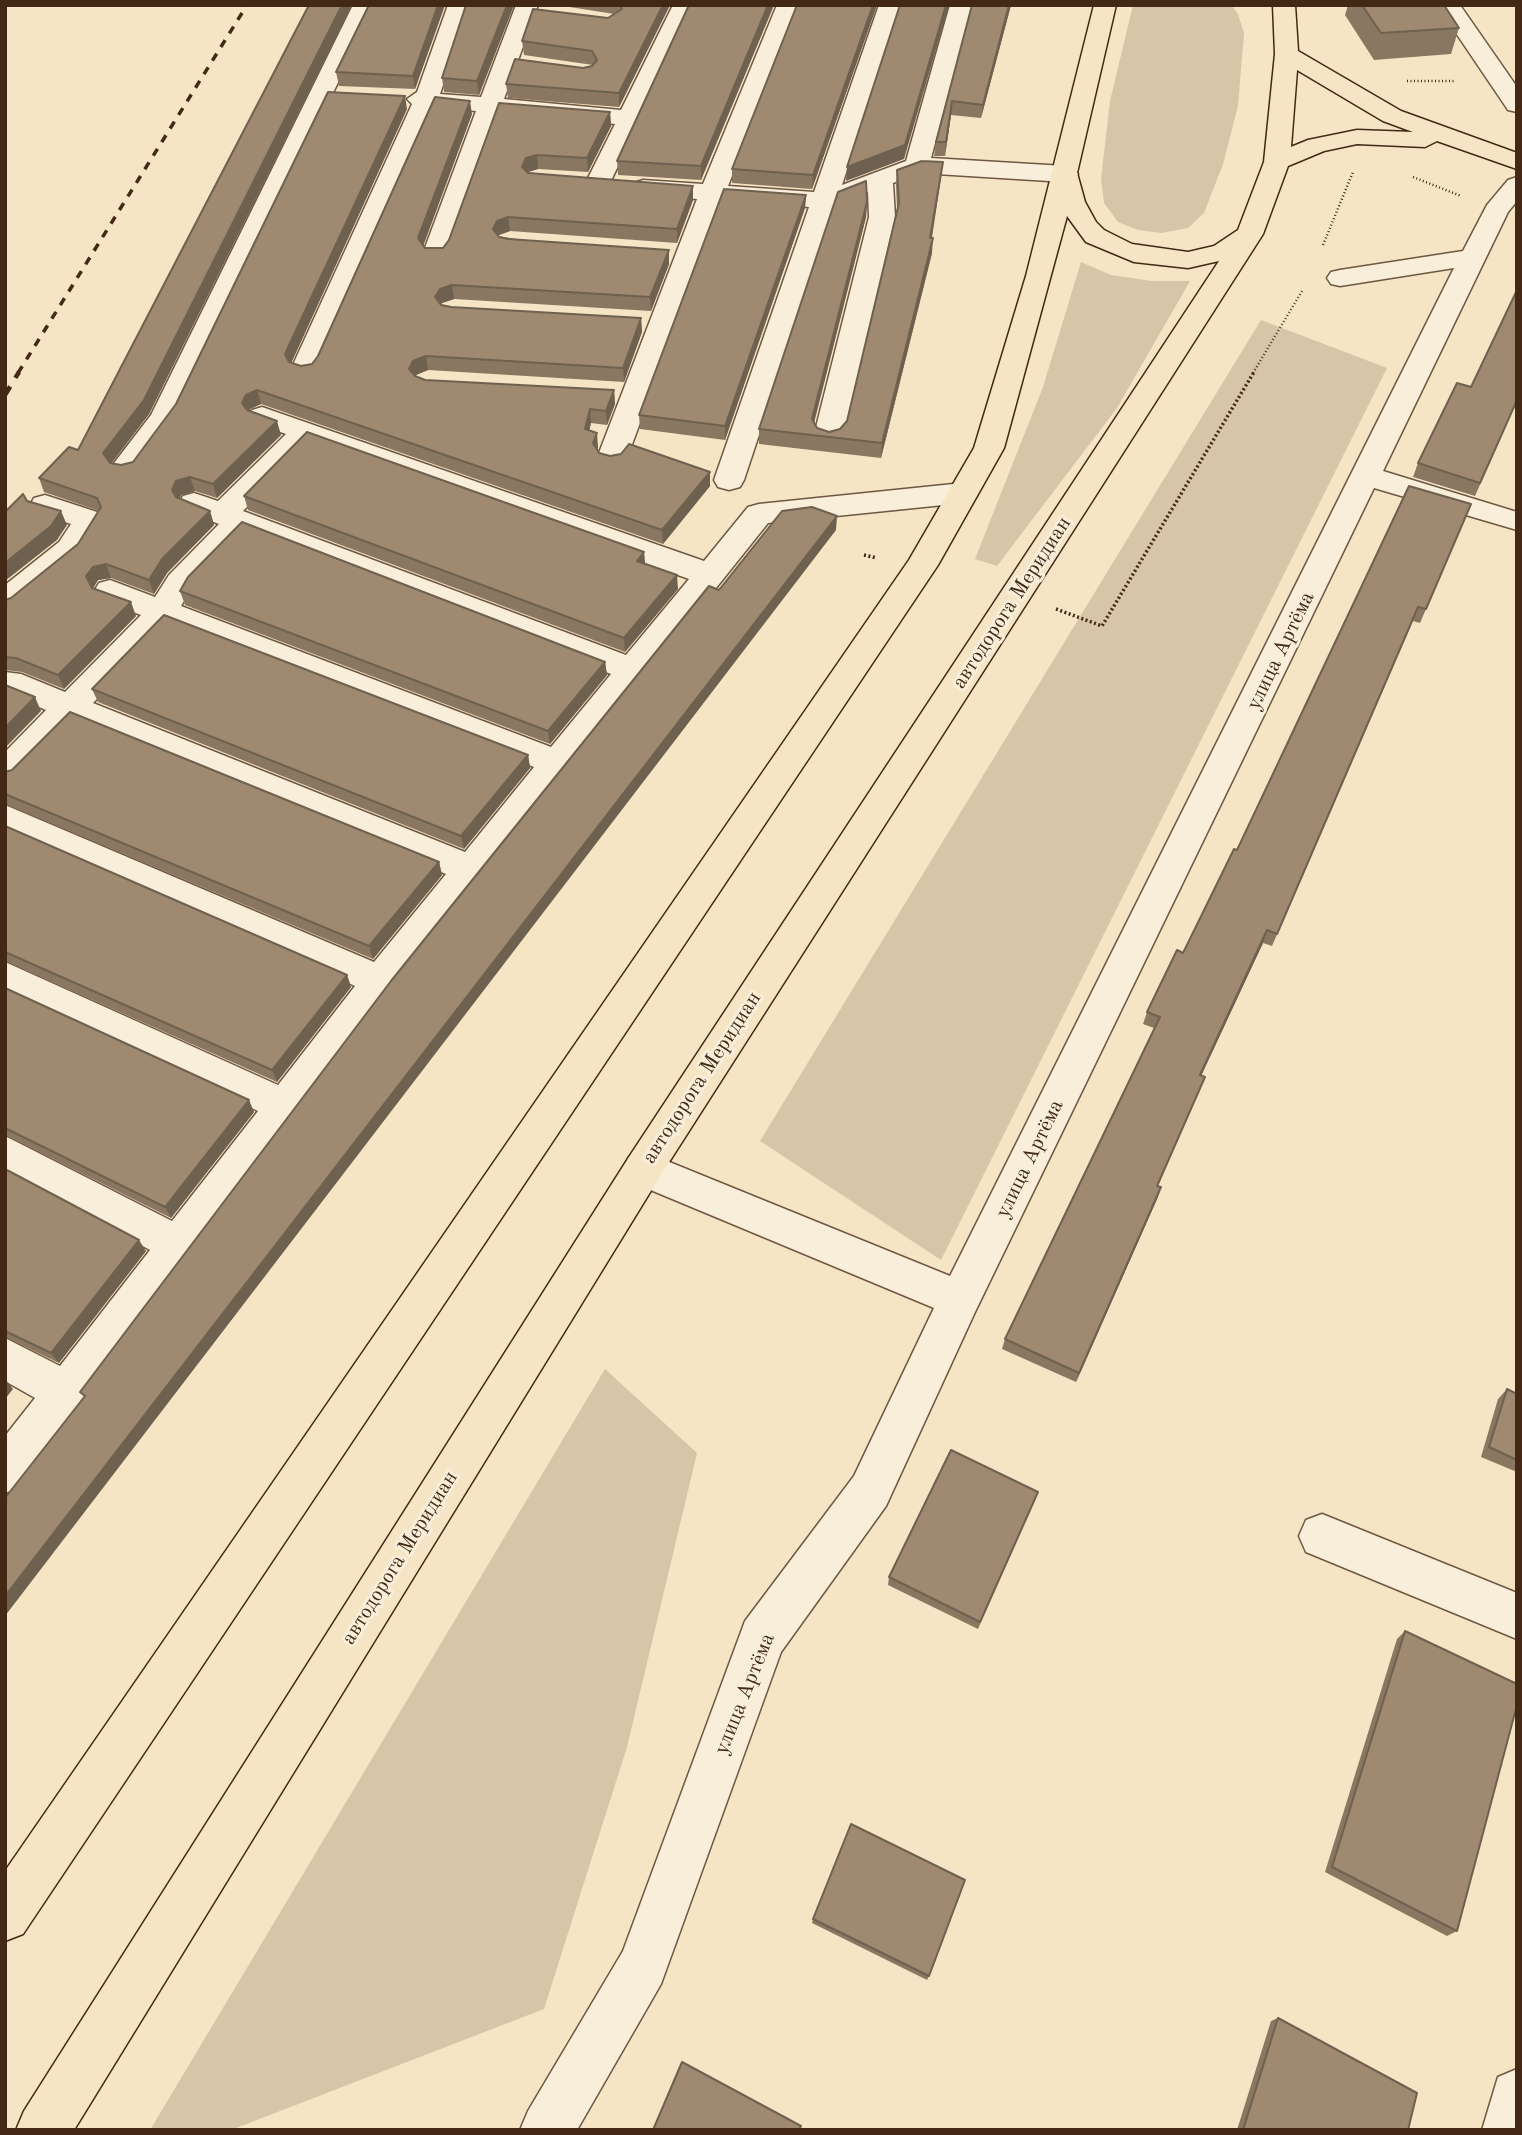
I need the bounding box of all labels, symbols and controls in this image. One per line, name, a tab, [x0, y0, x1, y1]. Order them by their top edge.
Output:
street label: автодорога Меридиан	[947, 512, 1077, 694]
street label: улица Артёма	[1241, 588, 1321, 714]
street label: автодорога Меридиан	[637, 987, 767, 1169]
street label: улица Артёма	[990, 1096, 1070, 1222]
street label: автодорога Меридиан	[336, 1467, 464, 1649]
street label: улица Артёма	[709, 1630, 781, 1758]

